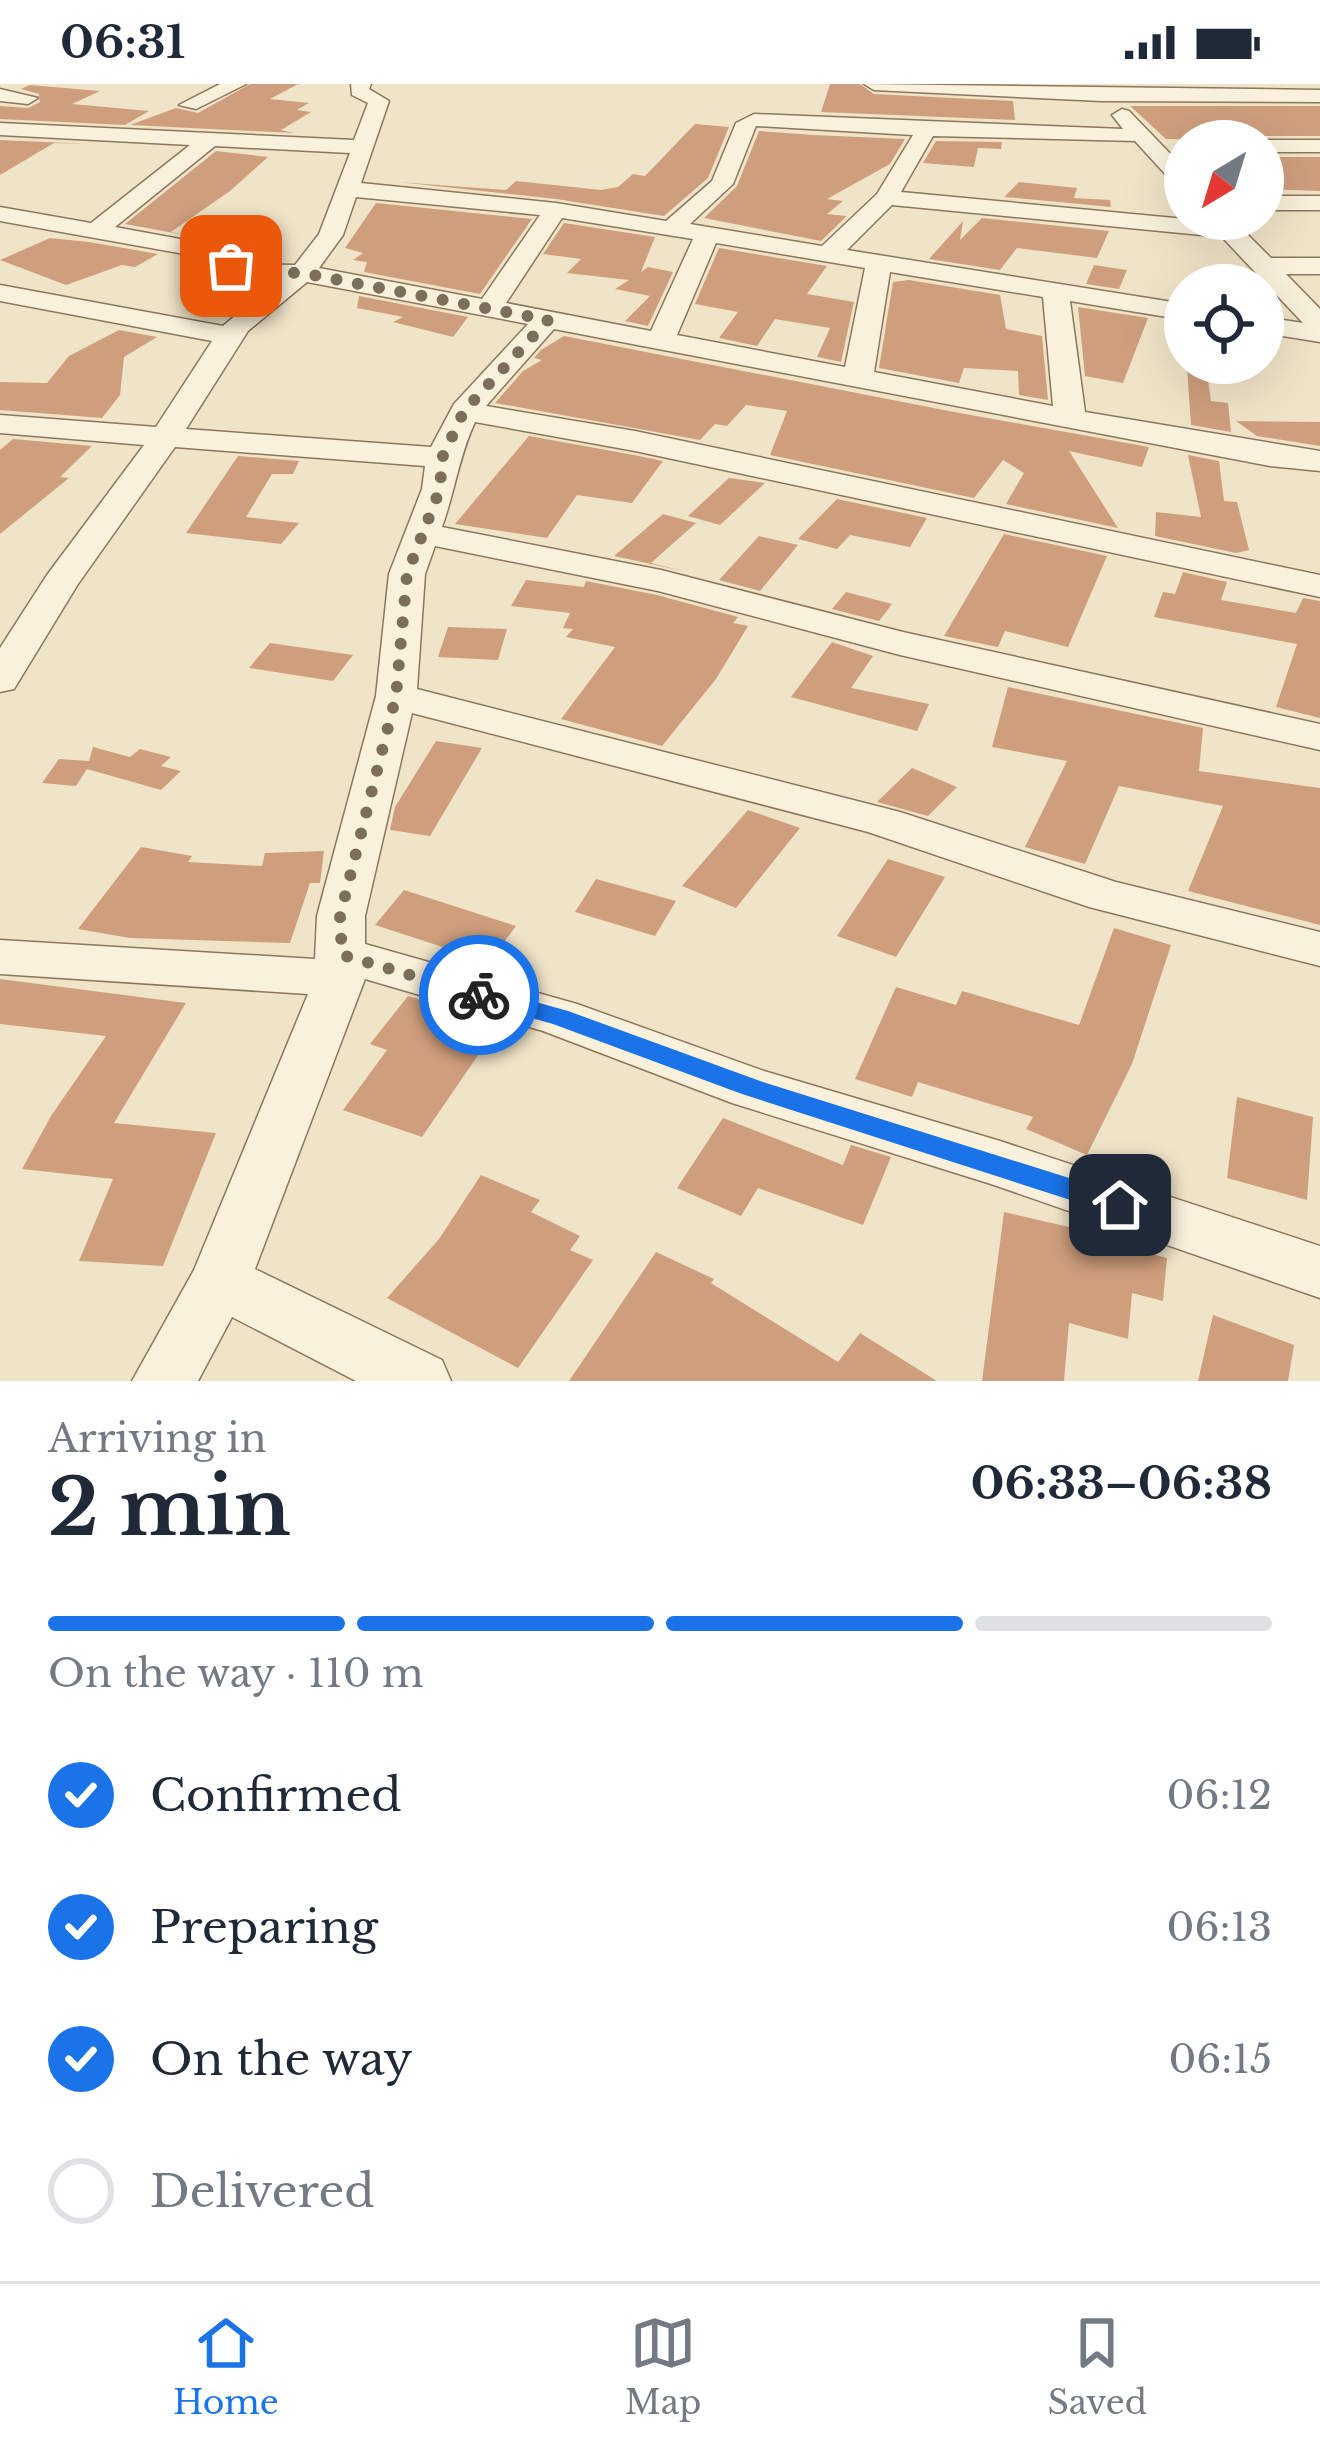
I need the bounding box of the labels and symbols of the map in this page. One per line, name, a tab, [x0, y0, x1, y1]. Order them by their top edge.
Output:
north arrow	[1164, 120, 1284, 240]
pin	[180, 215, 282, 317]
courier	[419, 935, 539, 1055]
pin	[1069, 1154, 1171, 1256]

